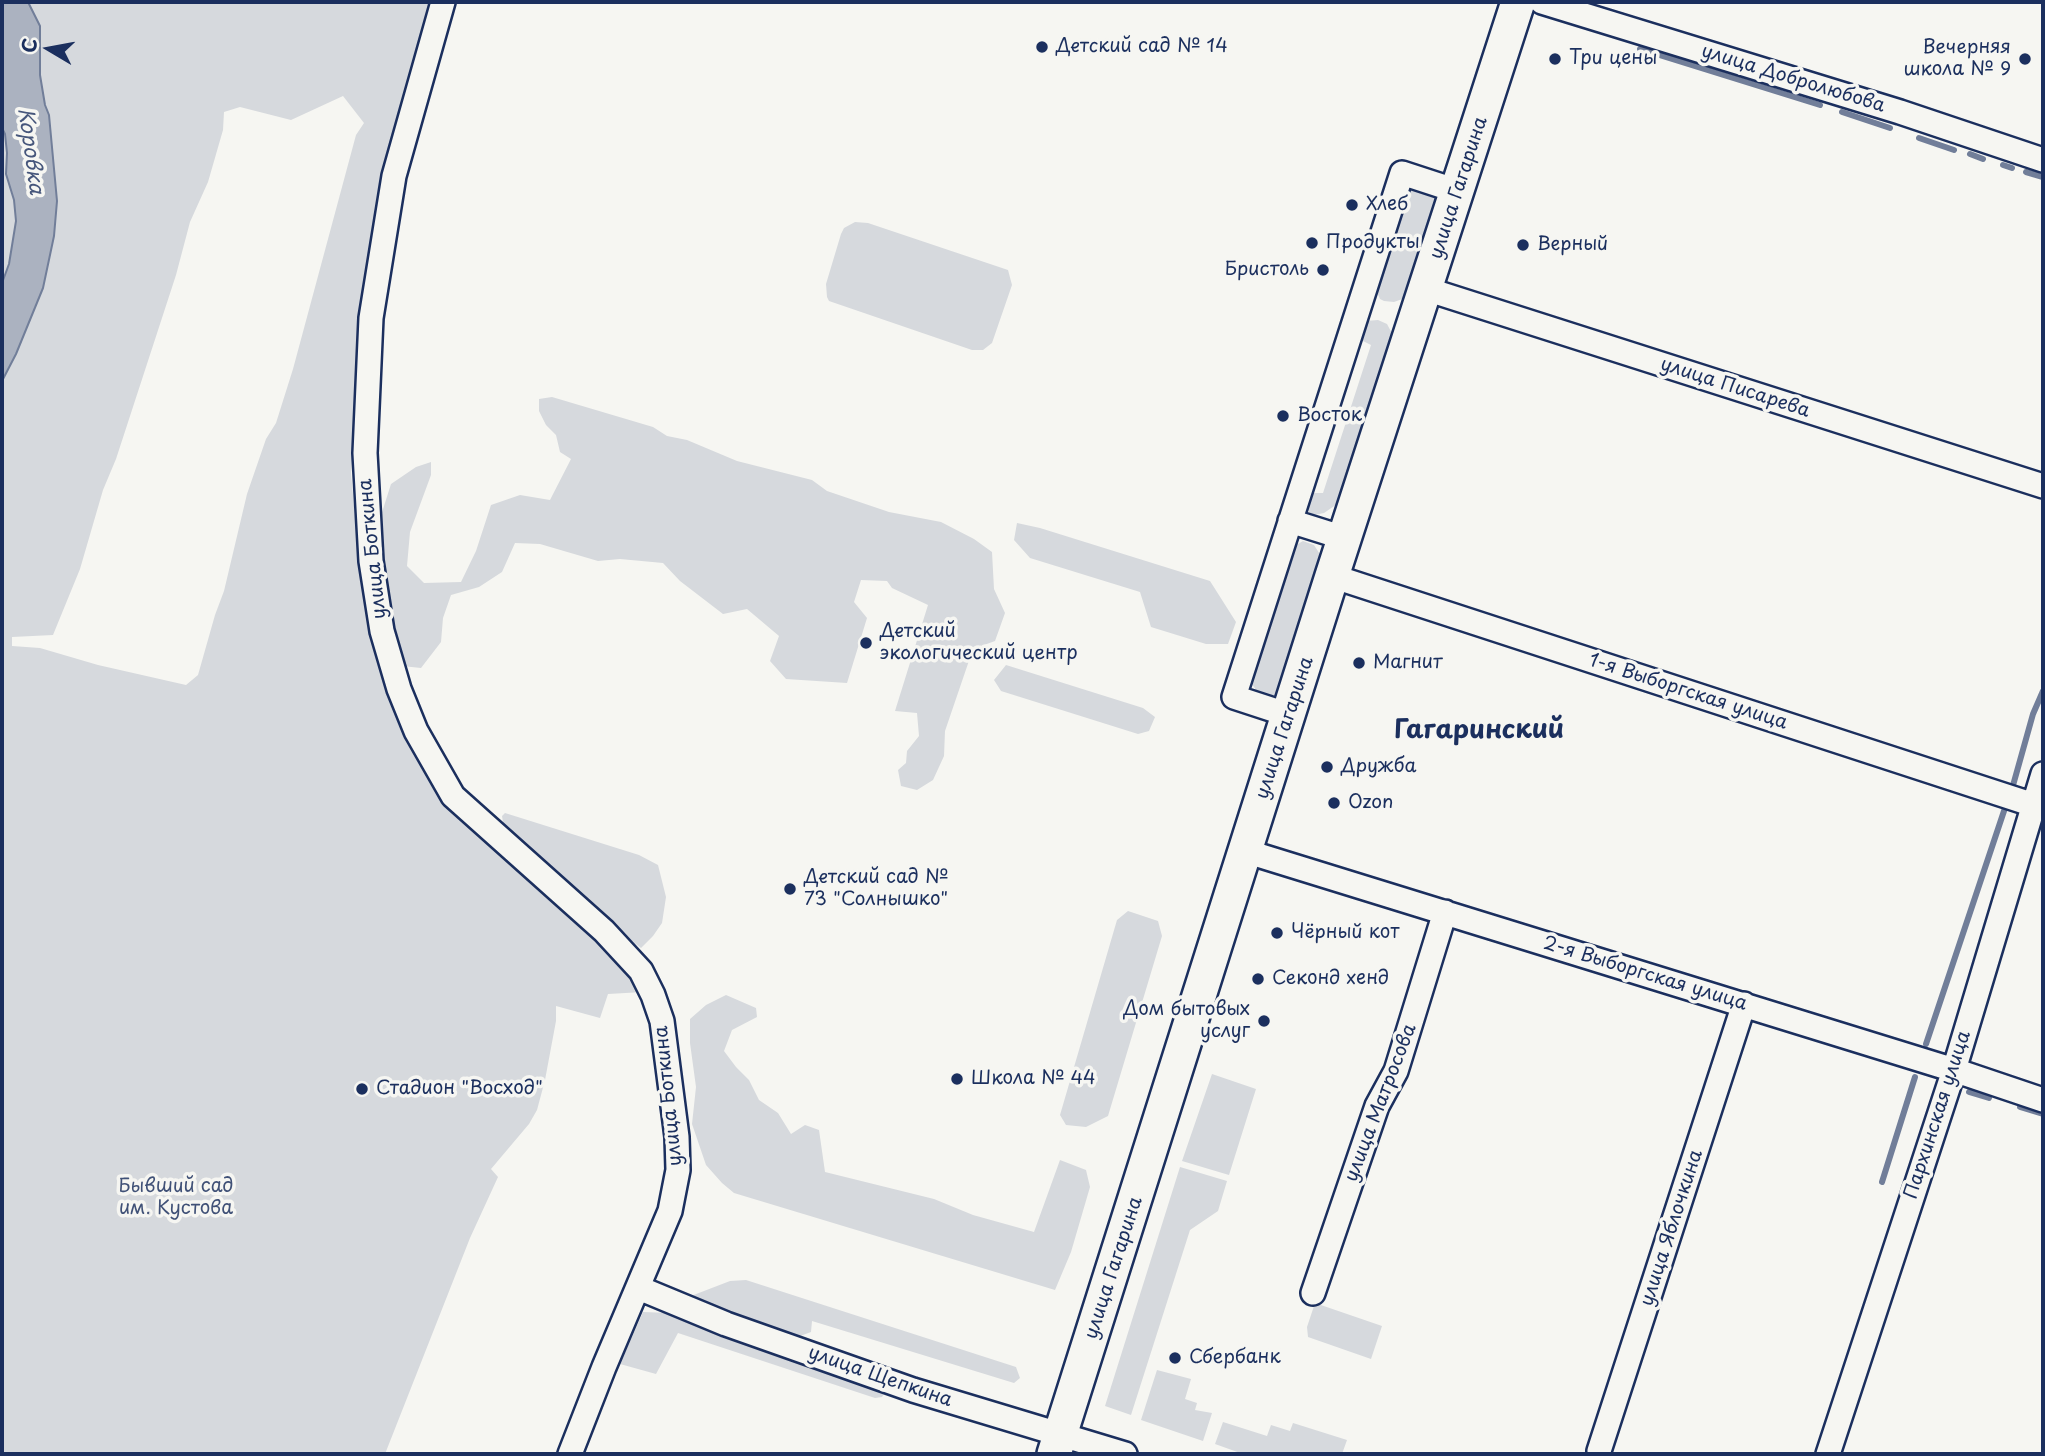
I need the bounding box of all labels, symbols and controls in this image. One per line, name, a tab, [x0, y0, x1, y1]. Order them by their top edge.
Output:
north arrow	[14, 14, 84, 84]
text: С	[13, 36, 43, 55]
place label: Детский сад № 14	[1056, 36, 1228, 58]
place label: Вечерняя школа № 9	[1903, 37, 2011, 81]
marker: Детский сад № 14	[1034, 39, 1050, 55]
street label: улица Добролюбова	[1698, 40, 1888, 118]
place label: Три цены	[1569, 48, 1658, 70]
marker: Три цены	[1547, 51, 1563, 67]
marker: Вечерняя школа № 9	[2017, 51, 2033, 67]
water label: Коровка	[11, 106, 49, 196]
street label: улица Гагарина	[1425, 114, 1493, 262]
place label: Хлеб	[1366, 194, 1408, 216]
marker: Хлеб	[1344, 197, 1360, 213]
place label: Продукты	[1326, 232, 1420, 254]
place label: Верный	[1537, 234, 1608, 256]
marker: Продукты	[1304, 235, 1320, 251]
marker: Верный	[1515, 237, 1531, 253]
place label: Бристоль	[1225, 259, 1309, 281]
marker: Бристоль	[1315, 262, 1331, 278]
street label: улица Писарева	[1657, 353, 1813, 423]
place label: Восток	[1297, 405, 1362, 427]
marker: Восток	[1275, 408, 1291, 424]
street label: улица Боткина	[354, 478, 392, 620]
place label: Детский экологический центр	[880, 621, 1078, 665]
marker: Детский экологический центр	[858, 635, 874, 651]
street label: 1-я Выборгская улица	[1586, 649, 1790, 735]
place label: Магнит	[1373, 652, 1443, 674]
street label: улица Гагарина	[1251, 654, 1319, 802]
marker: Магнит	[1351, 655, 1367, 671]
district label: Гагаринский	[1394, 715, 1564, 747]
place label: Дружба	[1341, 756, 1416, 778]
marker: Дружба	[1319, 759, 1335, 775]
place label: Ozon	[1348, 792, 1393, 814]
marker: Ozon	[1326, 795, 1342, 811]
place label: Детский сад № 73 "Солнышко"	[804, 867, 948, 911]
marker: Детский сад № 73 "Солнышко"	[782, 881, 798, 897]
place label: Чёрный кот	[1291, 922, 1400, 944]
marker: Чёрный кот	[1269, 925, 1285, 941]
street label: 2-я Выборгская улица	[1540, 932, 1750, 1016]
place label: Секонд хенд	[1272, 968, 1389, 990]
marker: Секонд хенд	[1250, 971, 1266, 987]
place label: Дом бытовых услуг	[1124, 999, 1250, 1043]
marker: Дом бытовых услуг	[1256, 1013, 1272, 1029]
street label: улица Матросова	[1340, 1021, 1422, 1185]
street label: улица Боткина	[650, 1025, 688, 1167]
street label: Пархинская улица	[1900, 1028, 1976, 1202]
place label: Школа № 44	[971, 1068, 1096, 1090]
marker: Школа № 44	[949, 1071, 965, 1087]
place label: Стадион "Восход"	[376, 1078, 543, 1100]
marker: Стадион "Восход"	[354, 1081, 370, 1097]
street label: улица Яблочкина	[1636, 1147, 1708, 1309]
park label: Бывший сад им. Кустова	[118, 1176, 234, 1220]
street label: улица Гагарина	[1080, 1194, 1148, 1342]
street label: улица Щепкина	[805, 1342, 955, 1412]
place label: Сбербанк	[1189, 1347, 1281, 1369]
marker: Сбербанк	[1167, 1350, 1183, 1366]

